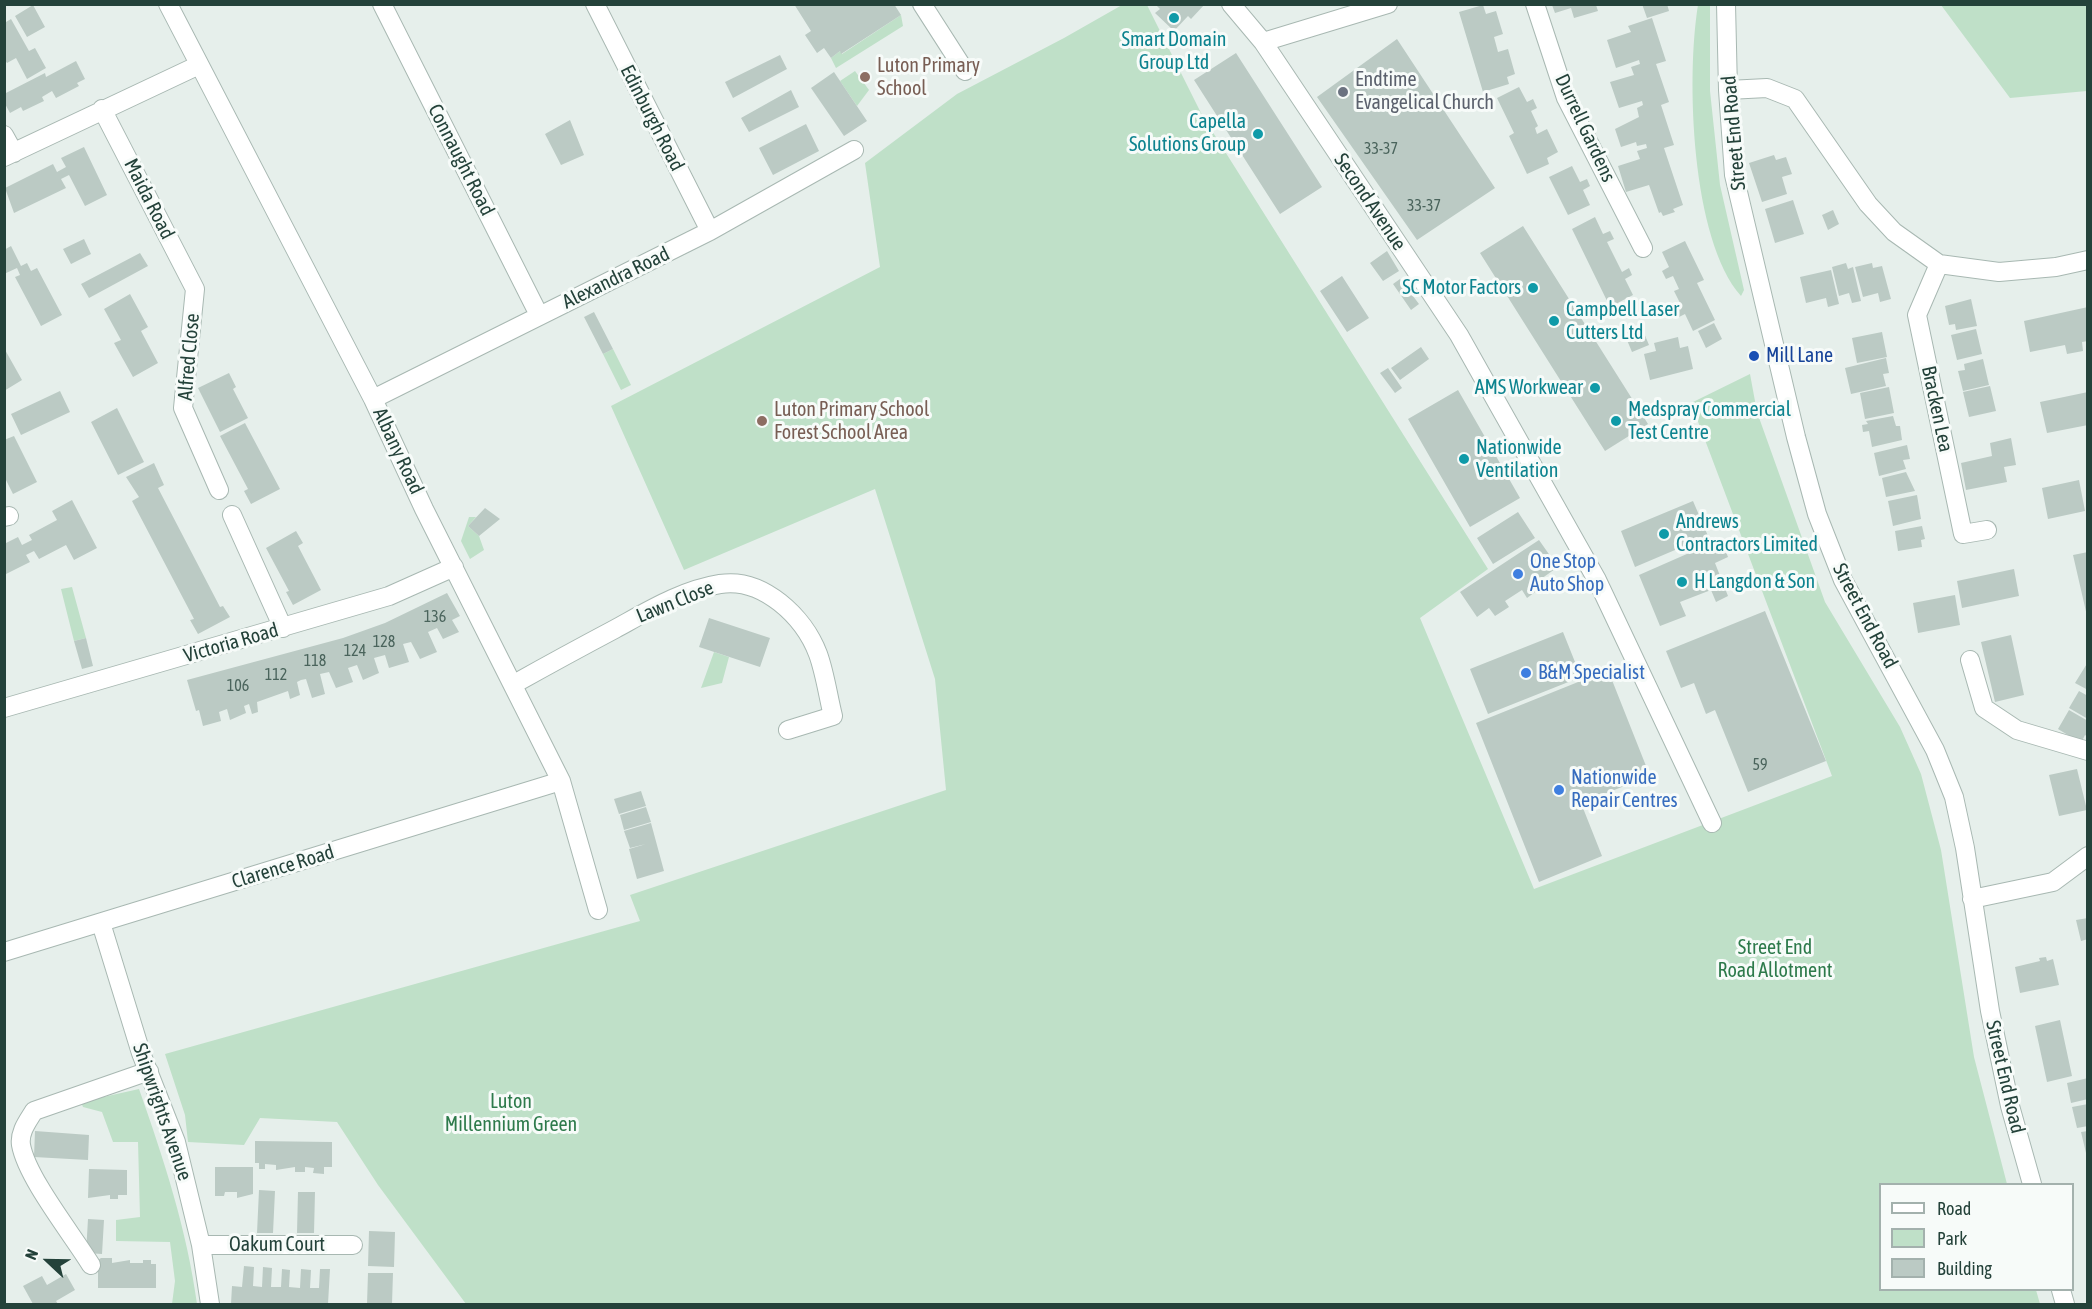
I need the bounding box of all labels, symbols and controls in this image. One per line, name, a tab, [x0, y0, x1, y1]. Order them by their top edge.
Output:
marker: Smart Domain Group Ltd	[1167, 11, 1181, 25]
place label: Smart Domain Group Ltd	[1122, 28, 1226, 75]
place label: Luton Primary School	[877, 54, 980, 101]
street label: Edinburgh Road	[615, 61, 689, 175]
place label: Endtime Evangelical Church	[1355, 68, 1494, 115]
marker: Luton Primary School	[858, 70, 872, 84]
street label: Durrell Gardens	[1550, 70, 1620, 186]
street label: Street End Road	[1717, 75, 1751, 191]
marker: Endtime Evangelical Church	[1336, 85, 1350, 99]
street label: Connaught Road	[423, 100, 499, 220]
place label: Capella Solutions Group	[1129, 110, 1246, 157]
marker: Capella Solutions Group	[1251, 127, 1265, 141]
house number: 33-37	[1364, 139, 1398, 159]
street label: Second Avenue	[1329, 149, 1411, 255]
street label: Maida Road	[119, 155, 179, 243]
house number: 33-37	[1407, 196, 1441, 216]
street label: Alexandra Road	[559, 242, 673, 314]
place label: SC Motor Factors	[1402, 276, 1521, 300]
marker: SC Motor Factors	[1526, 281, 1540, 295]
place label: Campbell Laser Cutters Ltd	[1566, 298, 1679, 345]
street label: Alfred Close	[173, 312, 205, 402]
marker: Campbell Laser Cutters Ltd	[1547, 314, 1561, 328]
place label: Mill Lane	[1766, 344, 1833, 368]
marker: Mill Lane	[1747, 349, 1761, 363]
street label: Bracken Lea	[1916, 364, 1958, 454]
place label: AMS Workwear	[1475, 376, 1583, 400]
marker: AMS Workwear	[1588, 381, 1602, 395]
place label: Luton Primary School Forest School Area	[774, 398, 929, 445]
place label: Medspray Commercial Test Centre	[1628, 398, 1791, 445]
street label: Albany Road	[368, 404, 428, 498]
marker: Luton Primary School Forest School Area	[755, 414, 769, 428]
marker: Medspray Commercial Test Centre	[1609, 414, 1623, 428]
place label: Nationwide Ventilation	[1476, 436, 1562, 483]
marker: Nationwide Ventilation	[1457, 452, 1471, 466]
place label: Andrews Contractors Limited	[1676, 510, 1818, 557]
marker: Andrews Contractors Limited	[1657, 527, 1671, 541]
place label: One Stop Auto Shop	[1530, 550, 1604, 597]
street label: Street End Road	[1827, 559, 1903, 673]
marker: One Stop Auto Shop	[1511, 567, 1525, 581]
place label: H Langdon & Son	[1694, 570, 1815, 594]
marker: H Langdon & Son	[1675, 575, 1689, 589]
street label: Lawn Close	[633, 576, 717, 628]
house number: 136	[424, 607, 446, 627]
street label: Victoria Road	[181, 618, 281, 668]
house number: 128	[373, 632, 395, 652]
house number: 124	[344, 641, 366, 661]
house number: 118	[304, 651, 326, 671]
place label: B&M Specialist	[1538, 661, 1645, 685]
house number: 112	[265, 665, 287, 685]
marker: B&M Specialist	[1519, 666, 1533, 680]
house number: 106	[227, 676, 249, 696]
house number: 59	[1752, 755, 1768, 775]
place label: Nationwide Repair Centres	[1571, 766, 1678, 813]
marker: Nationwide Repair Centres	[1552, 783, 1566, 797]
street label: Clarence Road	[229, 840, 337, 894]
park label: Street End Road Allotment	[1717, 936, 1833, 983]
street label: Street End Road	[1980, 1018, 2030, 1136]
street label: Shipwrights Avenue	[127, 1040, 197, 1184]
park label: Luton Millennium Green	[445, 1090, 577, 1137]
legend	[1879, 1183, 2074, 1291]
text: Road	[1937, 1198, 1971, 1219]
text: Park	[1937, 1228, 1967, 1249]
north arrow	[18, 1231, 78, 1291]
street label: Oakum Court	[229, 1233, 325, 1257]
text: N	[21, 1247, 41, 1262]
text: Building	[1937, 1258, 1992, 1279]

